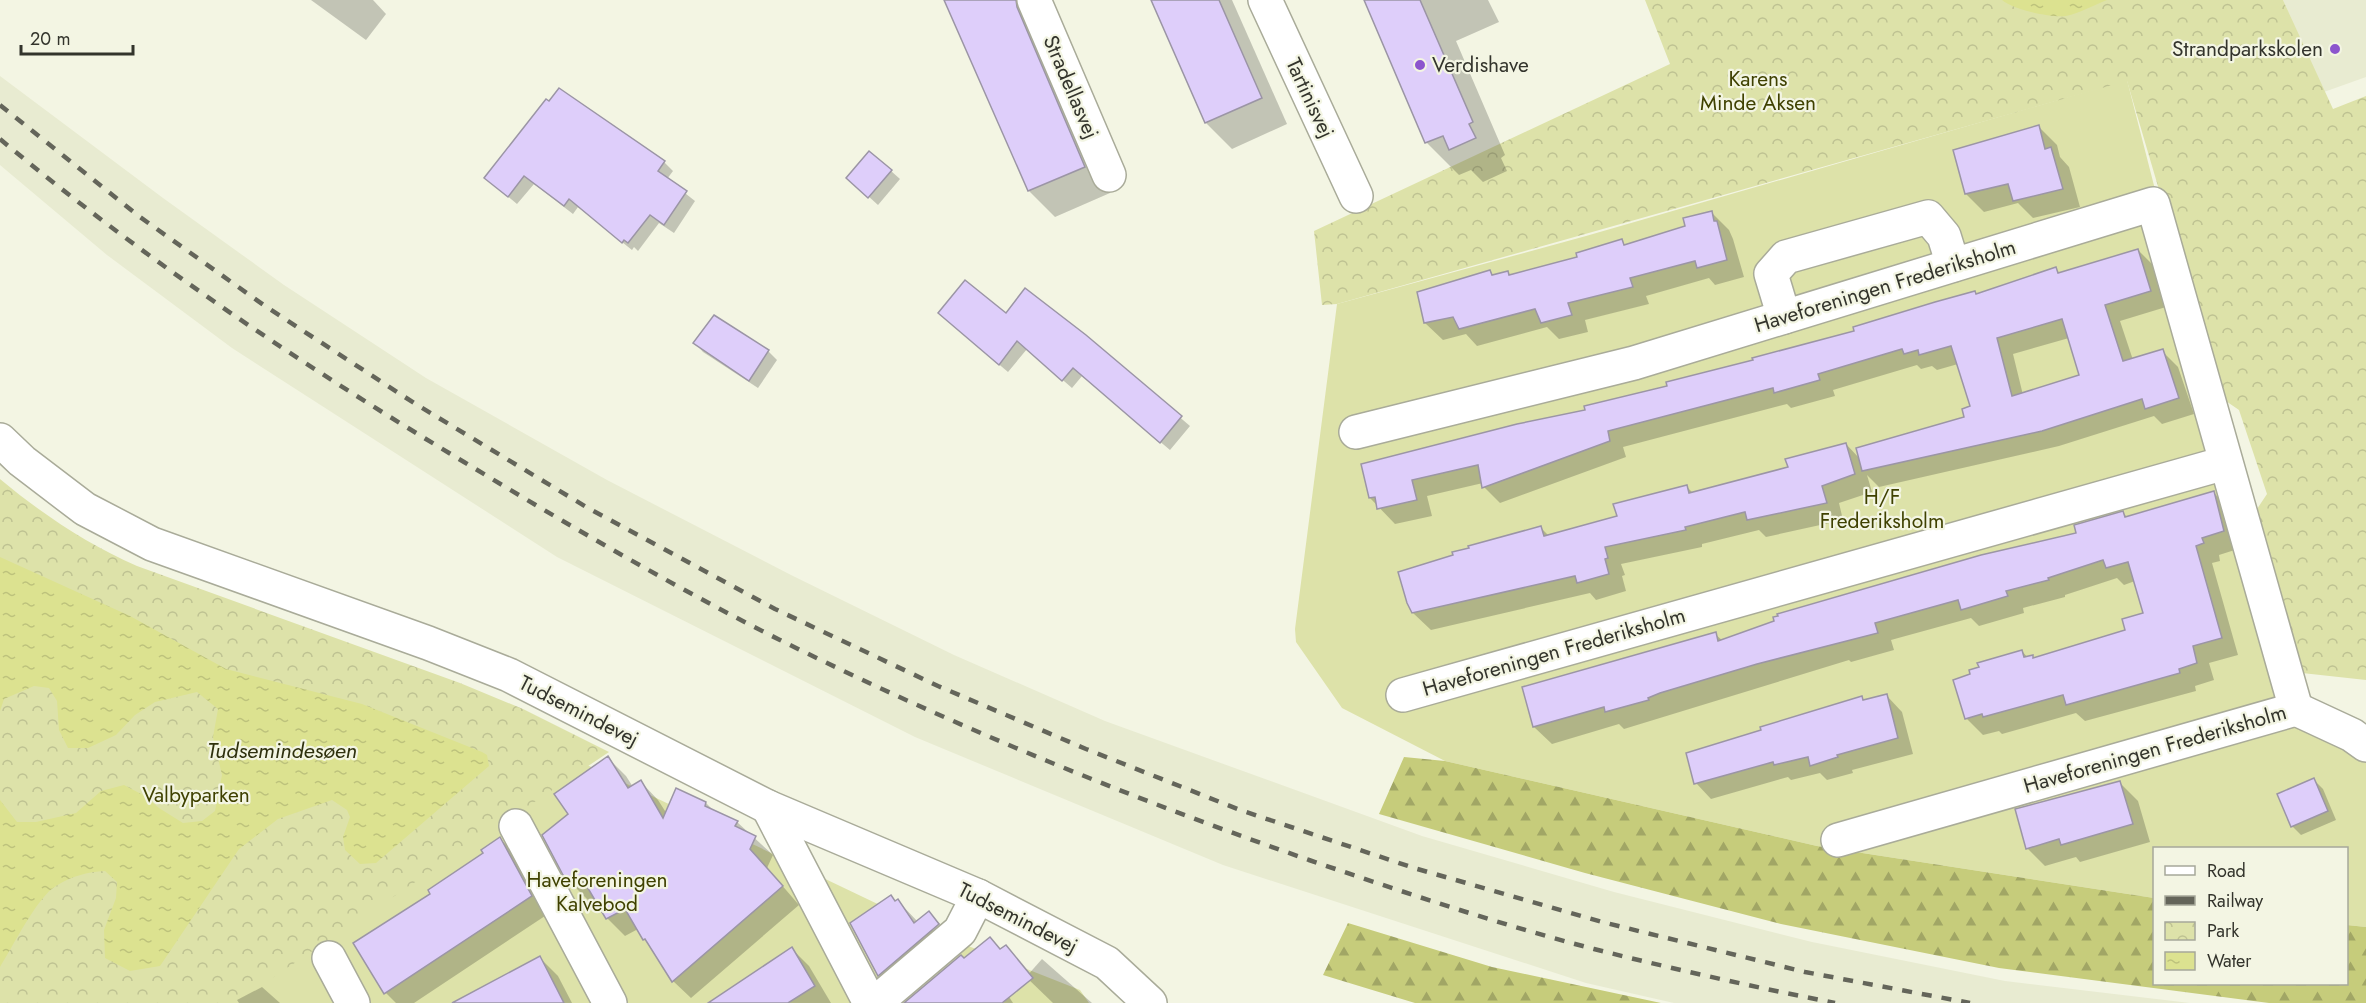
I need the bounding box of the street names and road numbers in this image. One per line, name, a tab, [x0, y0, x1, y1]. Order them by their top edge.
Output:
street label: Stradellasvej	[1036, 31, 1106, 143]
street label: Tartinisvej	[1278, 53, 1342, 143]
street label: Haveforeningen Frederiksholm	[1750, 232, 2020, 340]
street label: Haveforeningen Frederiksholm	[1419, 600, 1689, 704]
street label: Tudsemindevej	[514, 668, 644, 754]
street label: Haveforeningen Frederiksholm	[2020, 697, 2290, 801]
street label: Tudsemindevej	[953, 875, 1083, 961]

